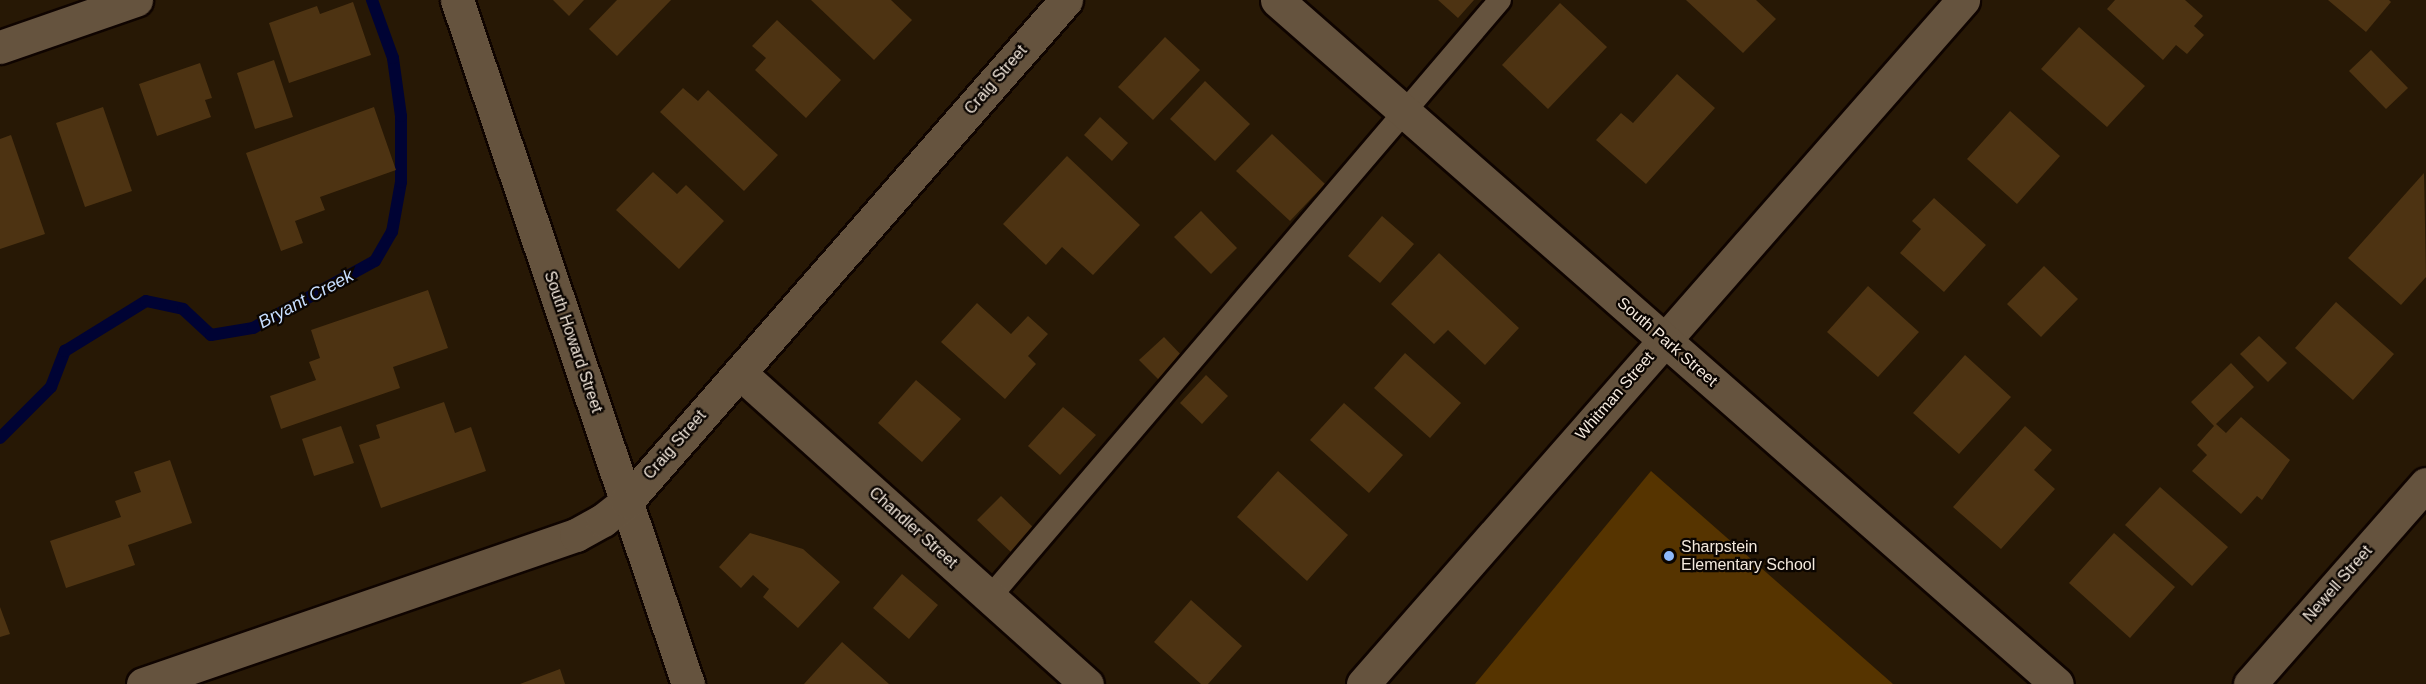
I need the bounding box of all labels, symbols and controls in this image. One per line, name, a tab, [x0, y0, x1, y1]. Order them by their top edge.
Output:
street label: Craig Street	[961, 41, 1031, 119]
water label: Bryant Creek	[255, 265, 357, 333]
street label: South Howard Street	[540, 269, 606, 415]
street label: South Park Street	[1613, 293, 1721, 391]
street label: Whitman Street	[1572, 348, 1658, 444]
street label: Craig Street	[640, 406, 710, 484]
street label: Chandler Street	[865, 483, 961, 573]
place label: Sharpstein Elementary School	[1681, 537, 1815, 575]
street label: Newell Street	[2300, 542, 2376, 626]
marker: Sharpstein Elementary School	[1662, 549, 1676, 563]

